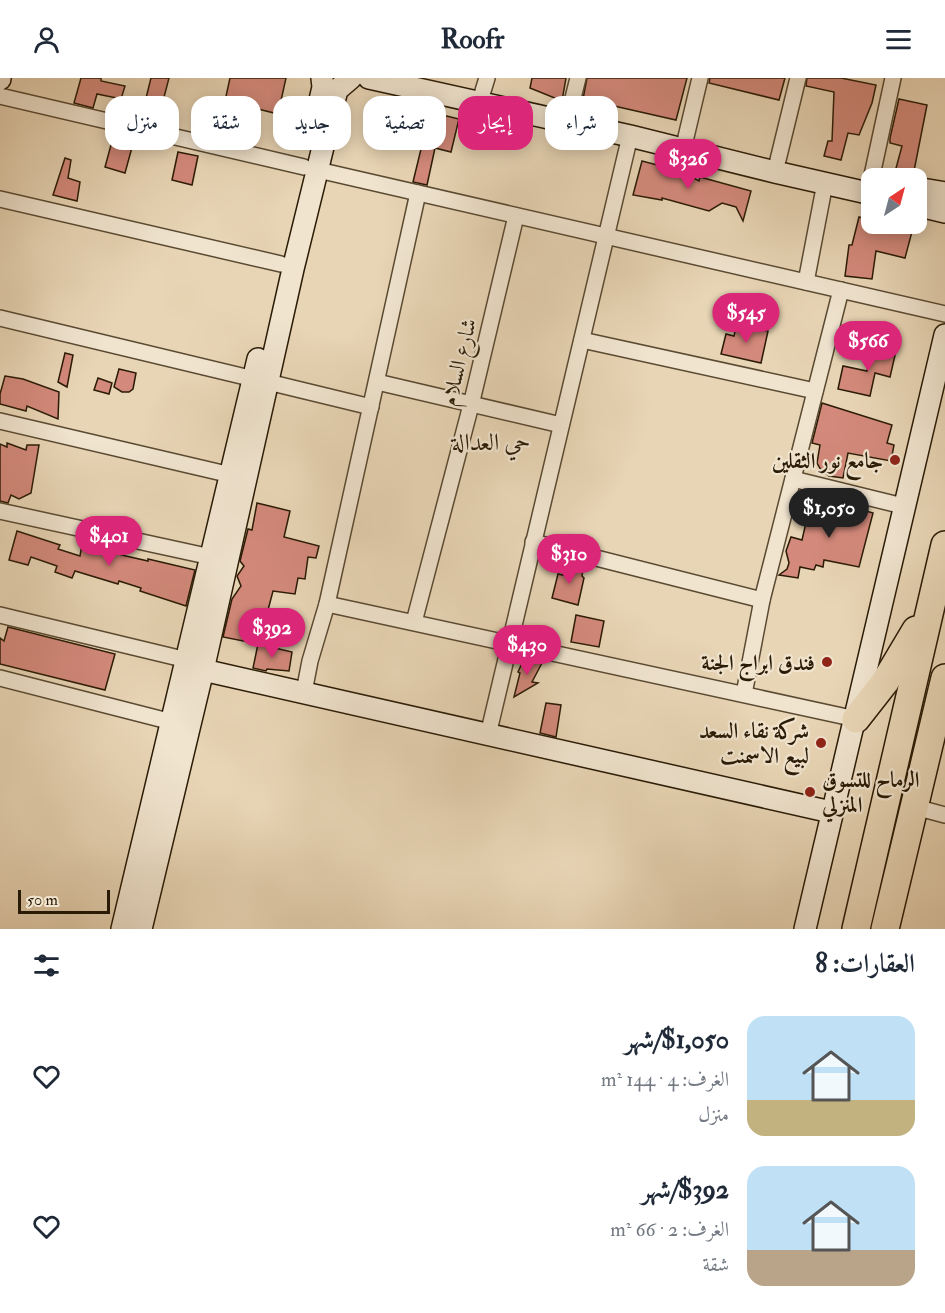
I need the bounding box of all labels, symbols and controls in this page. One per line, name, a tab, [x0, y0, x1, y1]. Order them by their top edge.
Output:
icon: person	[30, 23, 63, 56]
text: Roofr	[441, 23, 504, 56]
icon: menu	[882, 23, 915, 56]
chip: منزل	[105, 96, 179, 150]
chip: شقة	[191, 96, 261, 150]
chip: جديد	[273, 96, 351, 150]
chip: تصفية	[363, 96, 446, 150]
chip: إيجار	[458, 96, 533, 150]
chip: شراء	[545, 96, 618, 150]
pin: $326	[652, 139, 724, 190]
text: $326	[668, 146, 708, 171]
north arrow	[861, 168, 927, 234]
map controls	[861, 168, 927, 234]
pin: $545	[710, 293, 782, 344]
text: $545	[726, 300, 766, 325]
street label: شارع السلام	[435, 316, 488, 410]
pin: $566	[832, 321, 904, 372]
text: $566	[848, 328, 888, 353]
district label: حي العدالة	[450, 427, 531, 461]
place label: جامع نور الثقلين	[772, 447, 883, 481]
marker: جامع نور الثقلين	[888, 453, 902, 467]
pin: $1,050	[780, 488, 878, 539]
text: $1,050	[803, 495, 855, 520]
pin: $401	[73, 516, 145, 567]
text: $401	[89, 523, 129, 548]
pin: $310	[533, 534, 605, 585]
text: $310	[551, 541, 587, 566]
pin: $392	[236, 608, 308, 659]
text: $392	[252, 615, 292, 640]
pin: $430	[491, 625, 563, 676]
text: $430	[507, 632, 547, 657]
place label: فندق ابراج الجنة	[701, 649, 815, 682]
marker: فندق ابراج الجنة	[820, 655, 834, 669]
place label: شركة نقاء السعد لبيع الاسمنت	[699, 717, 809, 776]
marker: شركة نقاء السعد لبيع الاسمنت	[814, 736, 828, 750]
place label: الرماح للتسوق المنزلي	[821, 766, 920, 823]
marker: الرماح للتسوق المنزلي	[803, 785, 817, 799]
scale bar	[18, 887, 110, 914]
text: 50 m	[27, 890, 58, 910]
text: العقارات: 8	[815, 948, 915, 980]
icon: filters	[30, 949, 63, 982]
text: $1,050/شهر	[624, 1024, 729, 1056]
icon: home	[795, 1040, 867, 1112]
icon: heart	[30, 1060, 63, 1093]
text: الغرف: 4 · 144 m²	[601, 1067, 729, 1092]
text: منزل	[698, 1102, 729, 1127]
text: $392/شهر	[641, 1174, 729, 1206]
icon: home	[795, 1190, 867, 1262]
icon: heart	[30, 1210, 63, 1243]
text: الغرف: 2 · 66 m²	[610, 1217, 729, 1242]
text: شقة	[703, 1252, 729, 1277]

